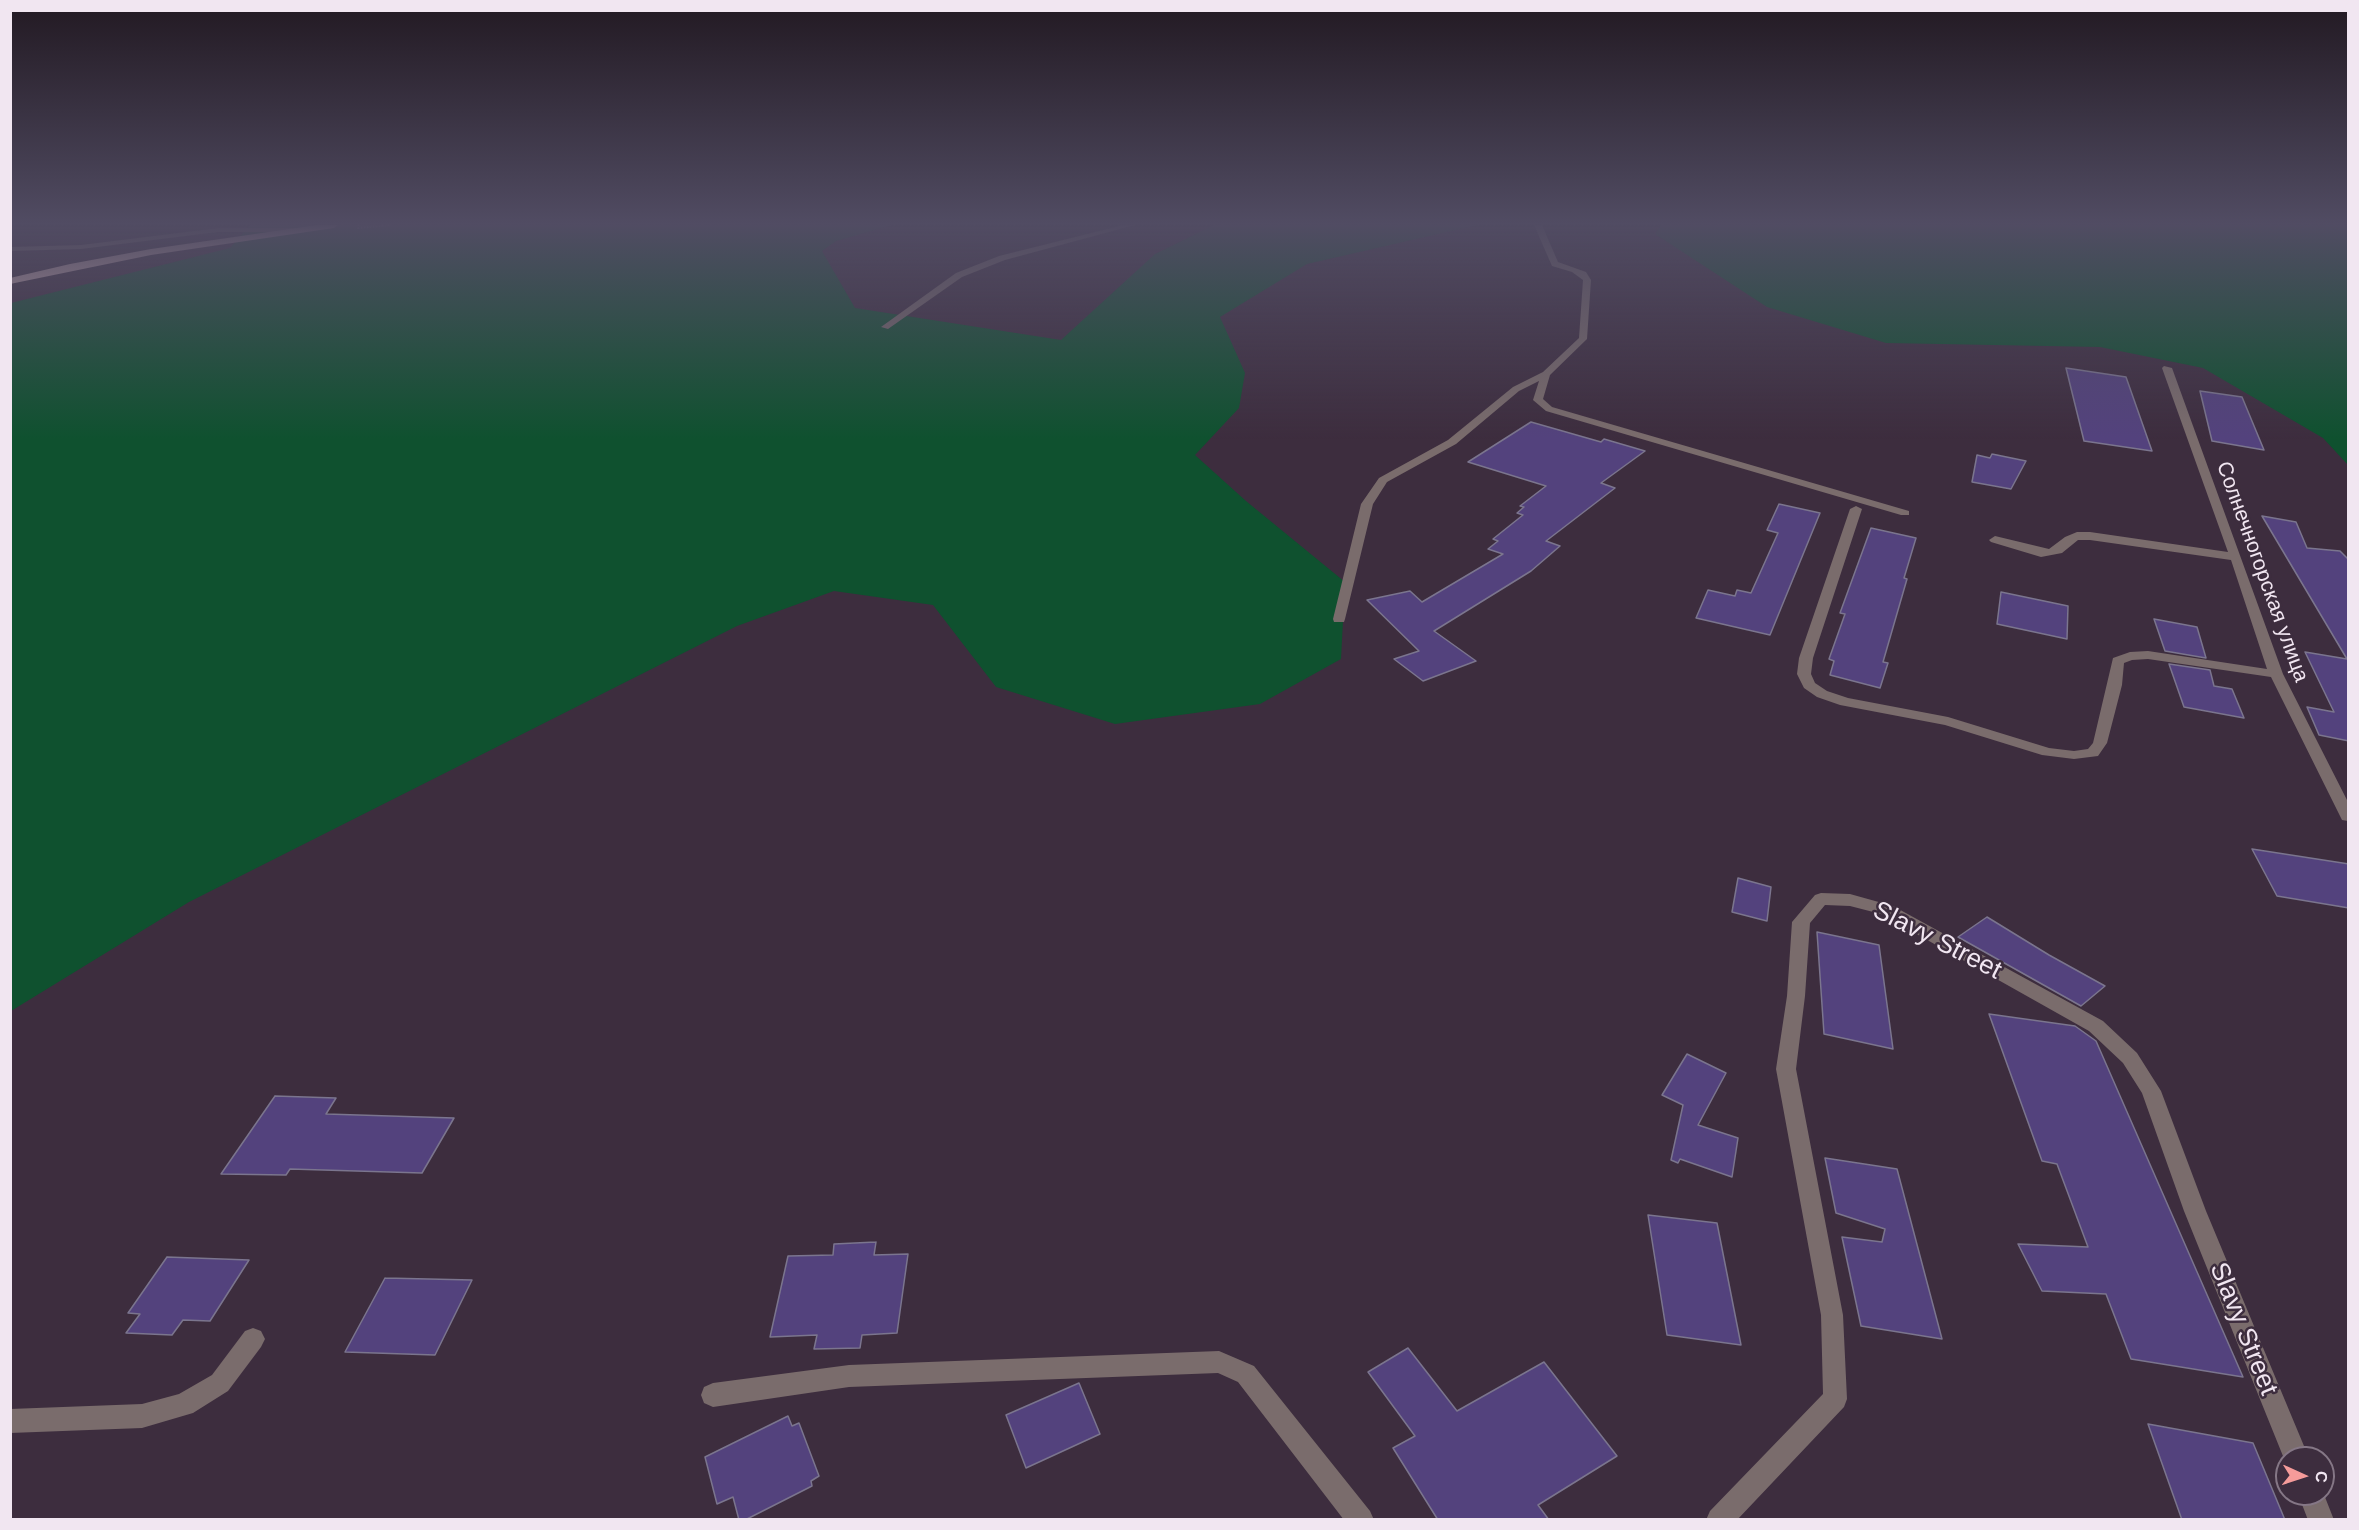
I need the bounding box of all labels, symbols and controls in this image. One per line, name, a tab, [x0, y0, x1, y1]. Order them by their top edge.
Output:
street label: Солнечногорская улица	[2210, 458, 2314, 686]
street label: Slavy Street	[1867, 895, 2007, 987]
street label: Slavy Street	[2202, 1258, 2284, 1400]
north arrow	[2275, 1446, 2335, 1506]
text: С	[2313, 1471, 2330, 1483]

